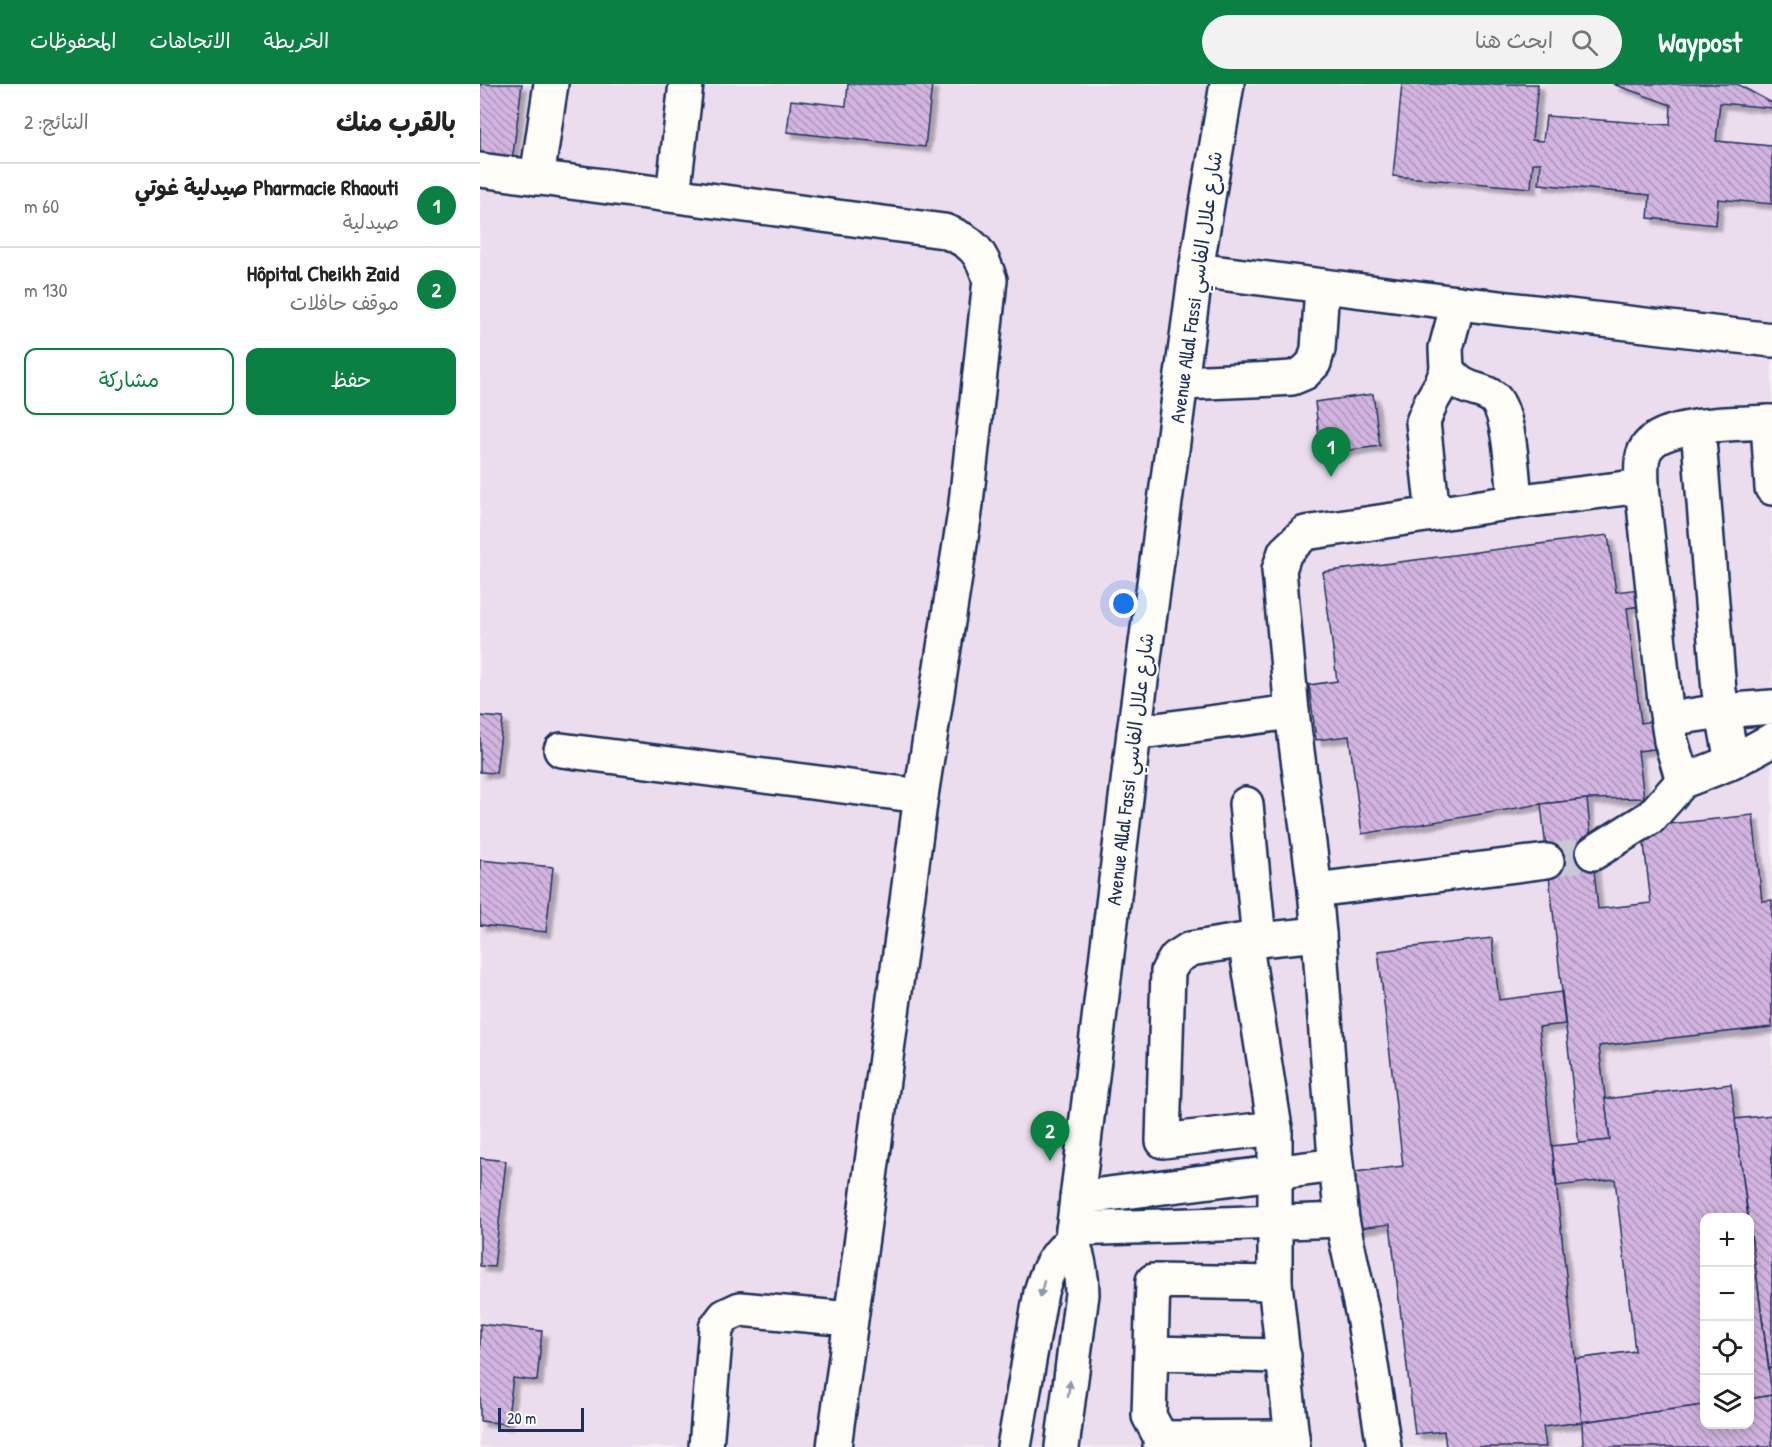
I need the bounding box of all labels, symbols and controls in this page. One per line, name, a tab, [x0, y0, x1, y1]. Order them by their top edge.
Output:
search box	[1202, 15, 1622, 69]
text: Waypost	[1658, 23, 1742, 61]
text: ابحث هنا	[1475, 25, 1553, 55]
text: المحفوظات	[30, 26, 116, 55]
text: الاتجاهات	[149, 26, 231, 55]
text: الخريطة	[264, 26, 329, 55]
icon: search	[1568, 26, 1601, 59]
text: بالقرب منك	[336, 104, 456, 139]
text: النتائج: 2	[24, 108, 89, 135]
street label: Avenue Allal Fassi شارع علال الفاسي	[1163, 149, 1233, 425]
text: Pharmacie Rhaouti صيدلية غوتي	[135, 172, 399, 202]
text: 60 m	[24, 192, 59, 219]
text: 1	[433, 192, 440, 219]
text: صيدلية	[343, 208, 399, 235]
text: Hôpital Cheikh Zaid	[247, 258, 399, 288]
text: 130 m	[24, 276, 67, 303]
text: 2	[432, 276, 441, 303]
text: موقف حافلات	[290, 289, 399, 316]
button: مشاركة	[24, 348, 234, 415]
button: حفظ	[246, 348, 456, 415]
pin: 1	[1312, 428, 1350, 477]
your location	[1109, 589, 1138, 618]
street label: Avenue Allal Fassi شارع علال الفاسي	[1099, 631, 1165, 907]
pin: 2	[1030, 1112, 1070, 1161]
map controls	[1700, 1213, 1754, 1429]
button: +	[1700, 1213, 1754, 1267]
button: −	[1700, 1267, 1754, 1321]
one-way arrow	[1037, 1280, 1047, 1298]
button: locate	[1700, 1321, 1754, 1375]
button: layers	[1700, 1375, 1754, 1429]
one-way arrow	[1065, 1379, 1074, 1398]
scale bar	[498, 1405, 584, 1432]
text: 20 m	[507, 1407, 536, 1429]

